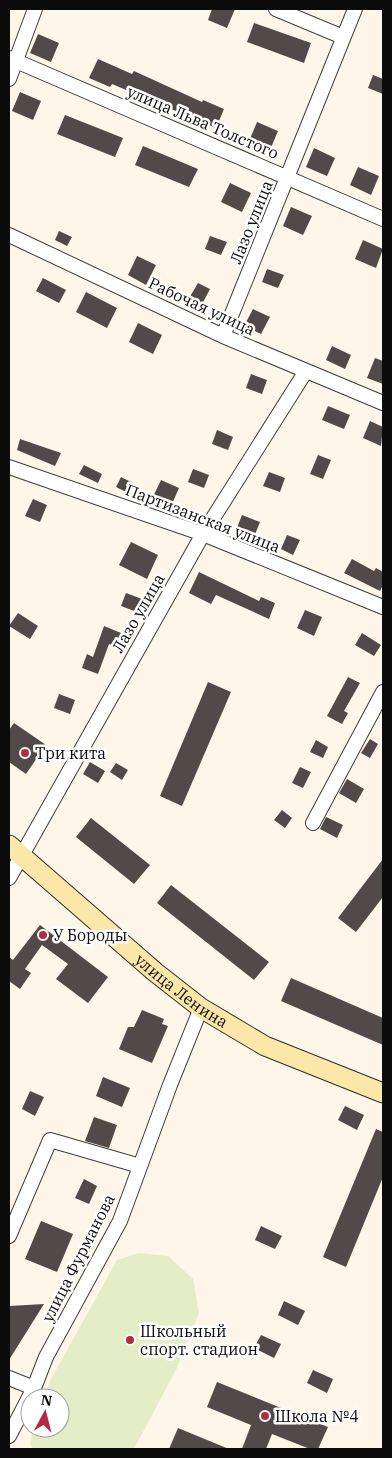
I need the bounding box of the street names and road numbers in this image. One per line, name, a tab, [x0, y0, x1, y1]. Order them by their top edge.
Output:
street label: улица Льва Толстого	[124, 81, 282, 163]
street label: Лазо улица	[225, 177, 277, 266]
street label: Рабочая улица	[146, 273, 259, 340]
street label: Партизанская улица	[123, 479, 283, 557]
street label: Лазо улица	[107, 570, 169, 656]
street label: улица Ленина	[131, 949, 232, 1032]
street label: улица Фурманова	[37, 1191, 119, 1325]

